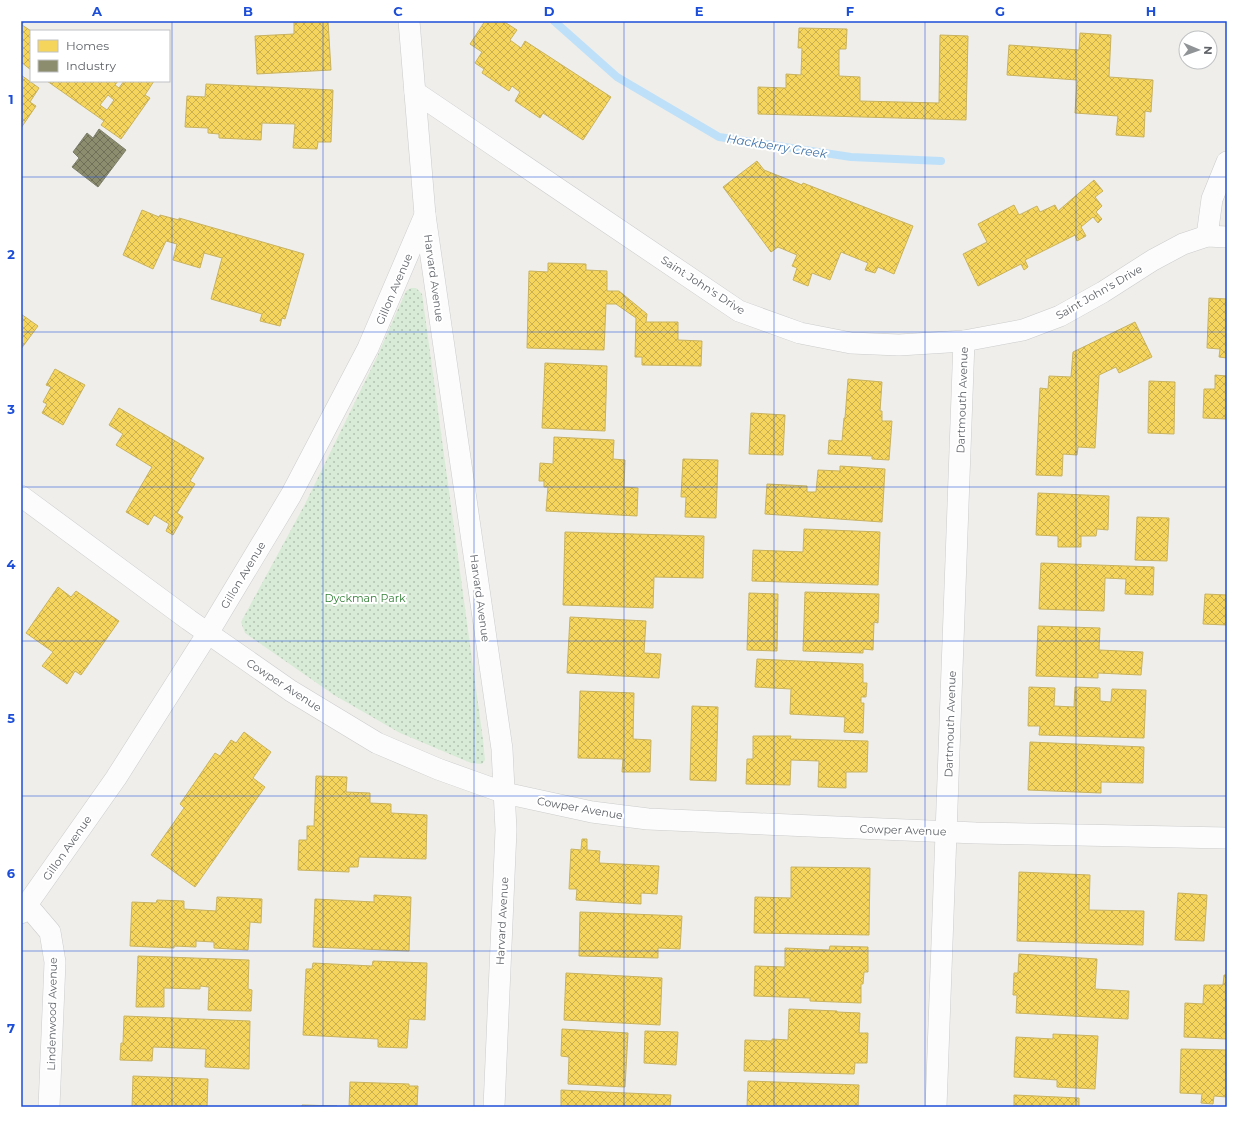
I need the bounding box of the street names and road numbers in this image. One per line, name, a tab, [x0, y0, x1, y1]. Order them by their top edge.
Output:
street label: Harvard Avenue	[421, 233, 447, 323]
street label: Gillon Avenue	[373, 251, 415, 327]
street label: Saint John's Drive	[658, 253, 748, 318]
street label: Saint John's Drive	[1053, 261, 1145, 322]
street label: Dartmouth Avenue	[953, 346, 971, 454]
street label: Gillon Avenue	[217, 538, 269, 611]
street label: Harvard Avenue	[467, 553, 493, 643]
street label: Cowper Avenue	[244, 655, 325, 715]
street label: Dartmouth Avenue	[941, 670, 959, 778]
street label: Cowper Avenue	[536, 794, 624, 822]
street label: Gillon Avenue	[39, 813, 95, 883]
street label: Cowper Avenue	[859, 821, 947, 839]
street label: Harvard Avenue	[493, 876, 511, 965]
street label: Lindenwood Avenue	[44, 957, 60, 1071]

